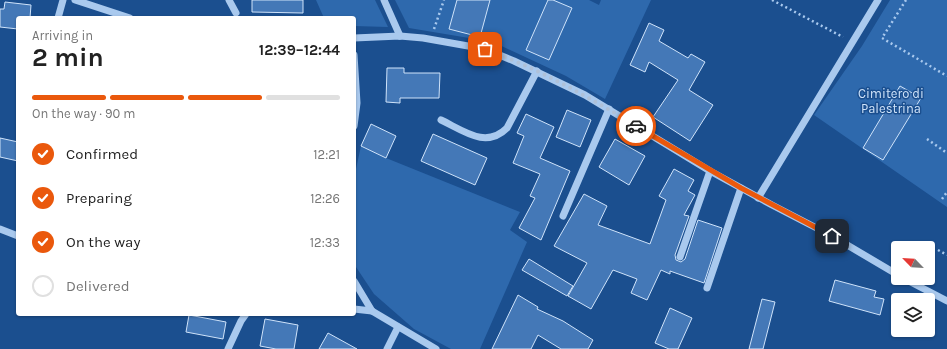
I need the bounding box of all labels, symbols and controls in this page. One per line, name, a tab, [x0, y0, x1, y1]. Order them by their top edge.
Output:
text: Arriving in	[32, 28, 93, 43]
pin	[468, 32, 502, 66]
icon: bag	[474, 38, 496, 60]
text: 12:39–12:44	[259, 41, 340, 59]
text: 2 min	[32, 42, 104, 73]
park label: Cimitero di Palestrina	[858, 86, 924, 116]
text: On the way · 90 m	[32, 106, 135, 121]
courier	[616, 106, 656, 146]
icon: car	[625, 115, 647, 137]
icon: check	[32, 143, 54, 165]
text: Confirmed	[66, 145, 138, 163]
text: 12:21	[313, 147, 340, 162]
icon: check	[32, 187, 54, 209]
text: Preparing	[66, 189, 132, 207]
text: 12:26	[310, 191, 340, 206]
pin	[815, 219, 849, 253]
icon: home	[821, 225, 843, 247]
icon: check	[32, 231, 54, 253]
text: On the way	[66, 233, 140, 251]
text: 12:33	[310, 235, 340, 250]
north arrow	[891, 241, 935, 285]
map controls	[891, 241, 935, 337]
text: Delivered	[66, 277, 130, 295]
button: layers	[891, 293, 935, 337]

